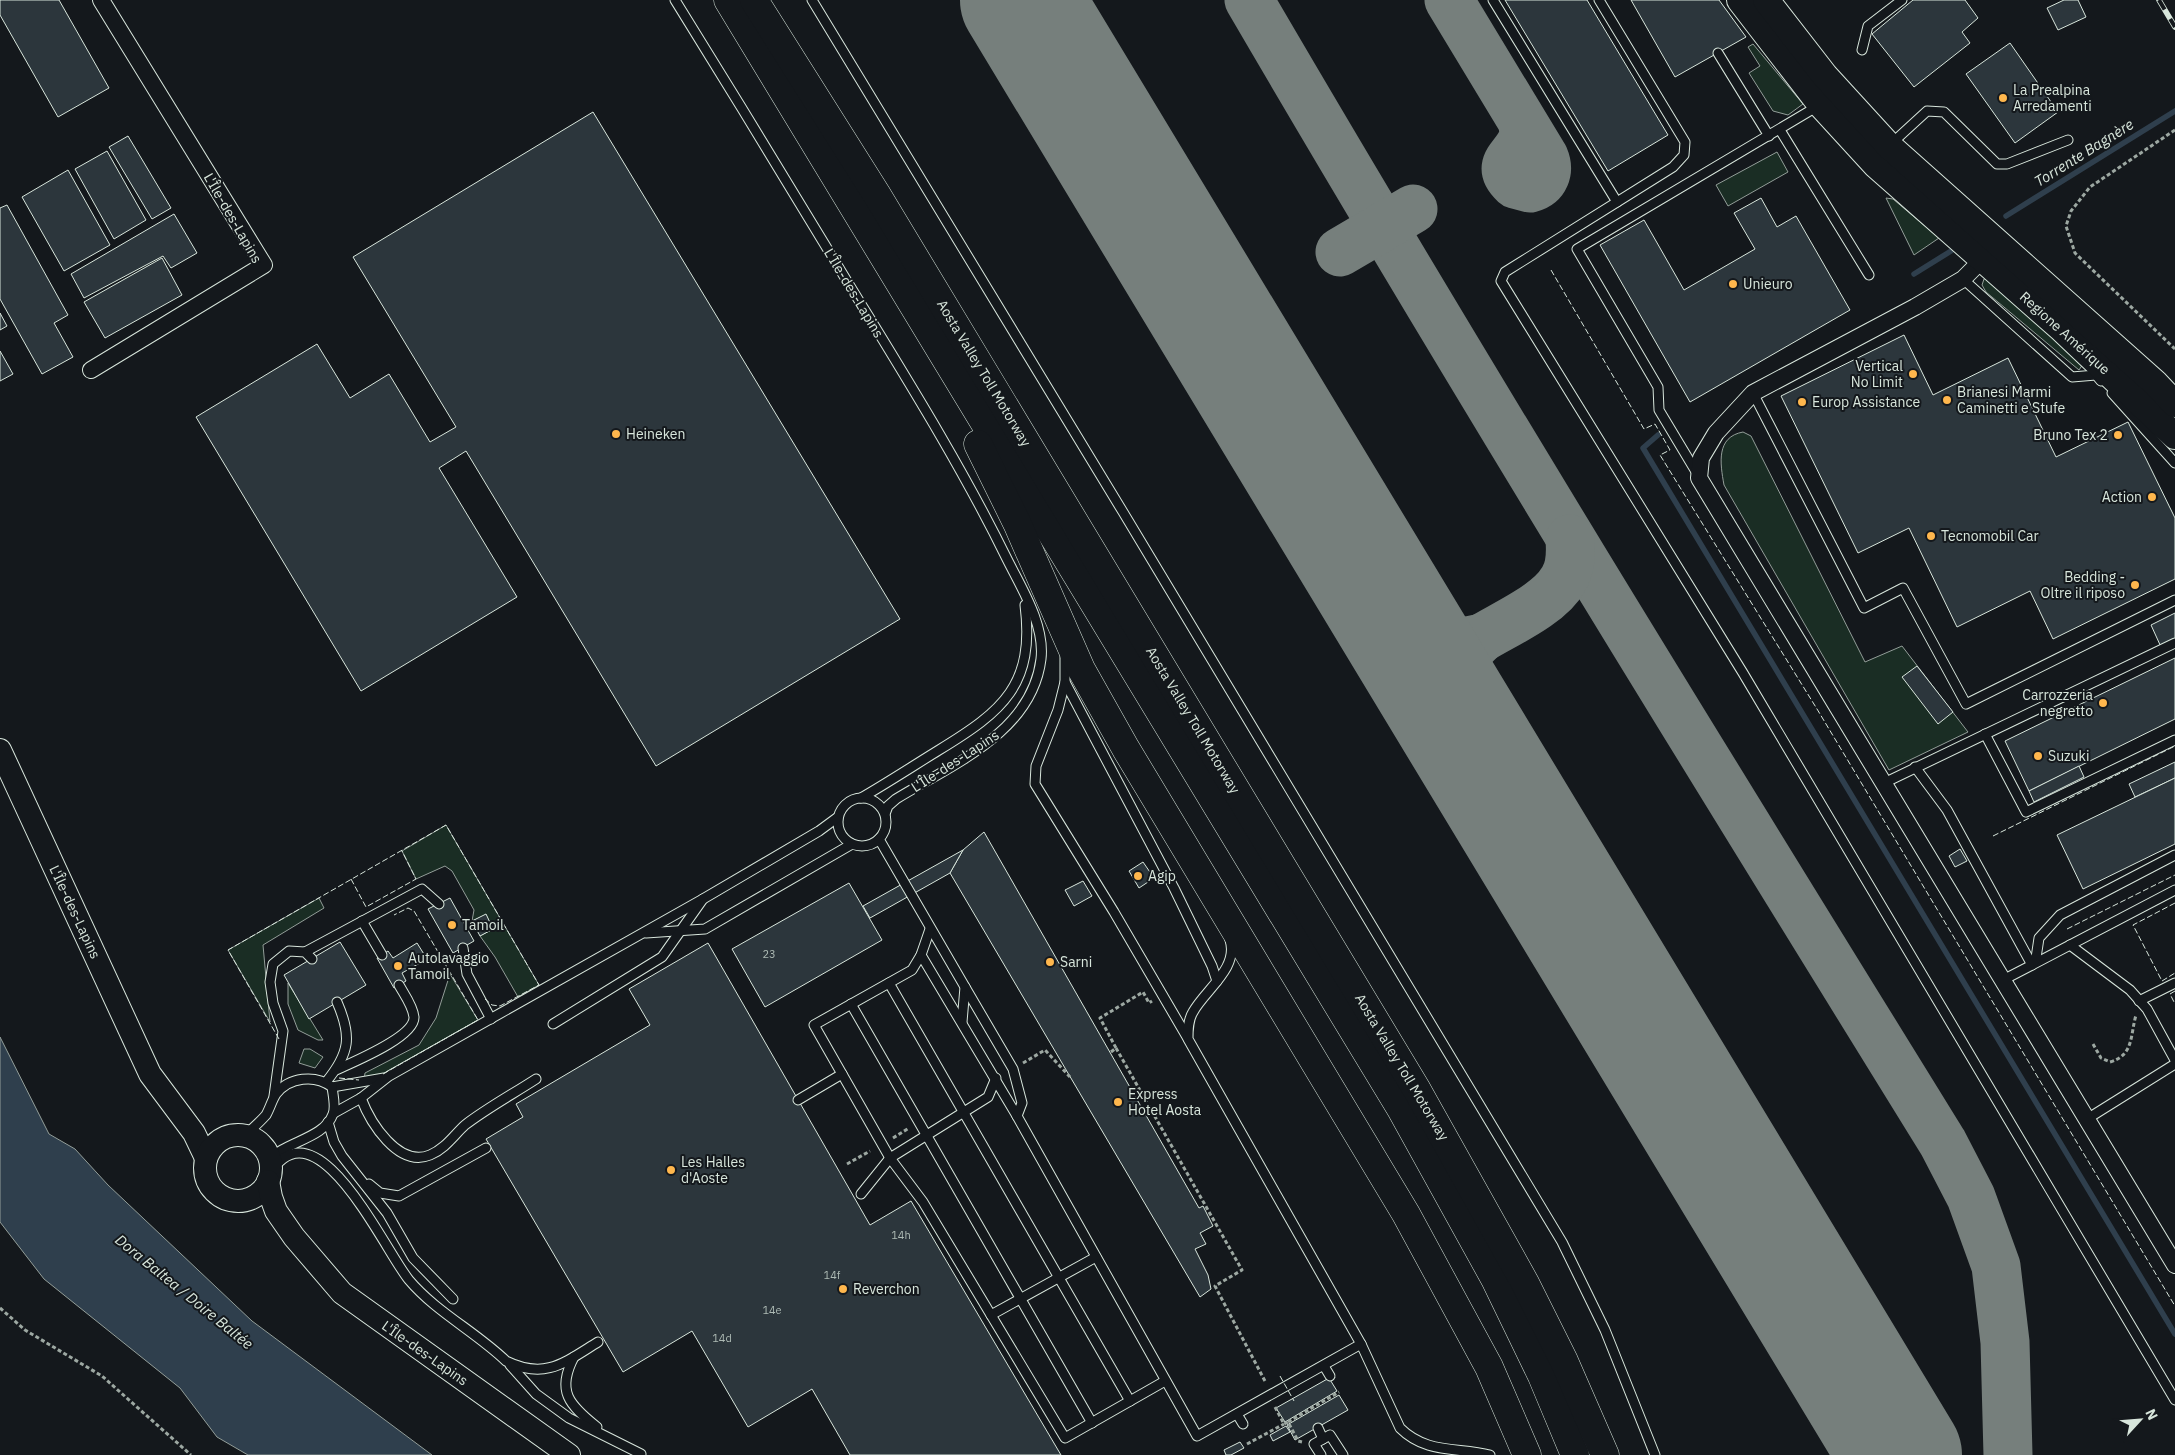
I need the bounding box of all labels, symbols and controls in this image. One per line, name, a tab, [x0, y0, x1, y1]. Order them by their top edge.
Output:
place label: La Prealpina Arredamenti	[2013, 81, 2092, 115]
marker: La Prealpina Arredamenti	[1997, 92, 2009, 104]
water label: Torrente Bagnère	[2031, 114, 2137, 191]
street label: L'Île-des-Lapins	[200, 170, 266, 267]
street label: L'Île-des-Lapins	[820, 245, 888, 341]
place label: Unieuro	[1743, 275, 1793, 293]
marker: Unieuro	[1727, 278, 1739, 290]
street label: Regione Amérique	[2016, 288, 2114, 379]
street label: Aosta Valley Toll Motorway	[933, 296, 1035, 450]
place label: Vertical No Limit	[1851, 357, 1903, 391]
marker: Vertical No Limit	[1907, 368, 1919, 380]
place label: Brianesi Marmi Caminetti e Stufe	[1957, 383, 2066, 417]
place label: Europ Assistance	[1812, 393, 1920, 411]
marker: Brianesi Marmi Caminetti e Stufe	[1941, 394, 1953, 406]
marker: Europ Assistance	[1796, 396, 1808, 408]
place label: Heineken	[626, 425, 686, 443]
place label: Bruno Tex 2	[2033, 426, 2108, 444]
marker: Heineken	[610, 428, 622, 440]
marker: Bruno Tex 2	[2112, 429, 2124, 441]
place label: Action	[2102, 488, 2142, 506]
marker: Action	[2146, 491, 2158, 503]
place label: Tecnomobil Car	[1941, 527, 2039, 545]
marker: Tecnomobil Car	[1925, 530, 1937, 542]
place label: Bedding - Oltre il riposo	[2041, 568, 2125, 602]
marker: Bedding - Oltre il riposo	[2129, 579, 2141, 591]
street label: Aosta Valley Toll Motorway	[1142, 643, 1244, 797]
place label: Carrozzeria negretto	[2022, 686, 2094, 720]
marker: Carrozzeria negretto	[2097, 697, 2109, 709]
street label: L'Île-des-Lapins	[908, 726, 1003, 796]
place label: Suzuki	[2048, 747, 2089, 765]
marker: Suzuki	[2032, 750, 2044, 762]
street label: L'Île-des-Lapins	[45, 862, 105, 962]
place label: Agip	[1148, 867, 1176, 885]
marker: Agip	[1132, 870, 1144, 882]
place label: Tamoil	[462, 916, 504, 934]
marker: Tamoil	[446, 919, 458, 931]
house number: 23	[762, 947, 776, 961]
place label: Autolavaggio Tamoil	[408, 949, 489, 983]
place label: Sarni	[1060, 953, 1092, 971]
marker: Sarni	[1044, 956, 1056, 968]
marker: Autolavaggio Tamoil	[392, 960, 404, 972]
street label: Aosta Valley Toll Motorway	[1351, 990, 1453, 1144]
place label: Express Hotel Aosta	[1128, 1085, 1202, 1119]
marker: Express Hotel Aosta	[1112, 1096, 1124, 1108]
place label: Les Halles d'Aoste	[681, 1153, 745, 1187]
marker: Les Halles d'Aoste	[665, 1164, 677, 1176]
house number: 14h	[891, 1228, 911, 1242]
water label: Dora Baltea / Doire Baltée	[111, 1230, 257, 1353]
house number: 14f	[824, 1268, 841, 1282]
place label: Reverchon	[853, 1280, 920, 1298]
marker: Reverchon	[837, 1283, 849, 1295]
house number: 14e	[762, 1303, 782, 1317]
street label: L'Île-des-Lapins	[378, 1317, 472, 1390]
house number: 14d	[712, 1331, 732, 1345]
north arrow	[2115, 1395, 2165, 1445]
text: N	[2141, 1406, 2162, 1423]

